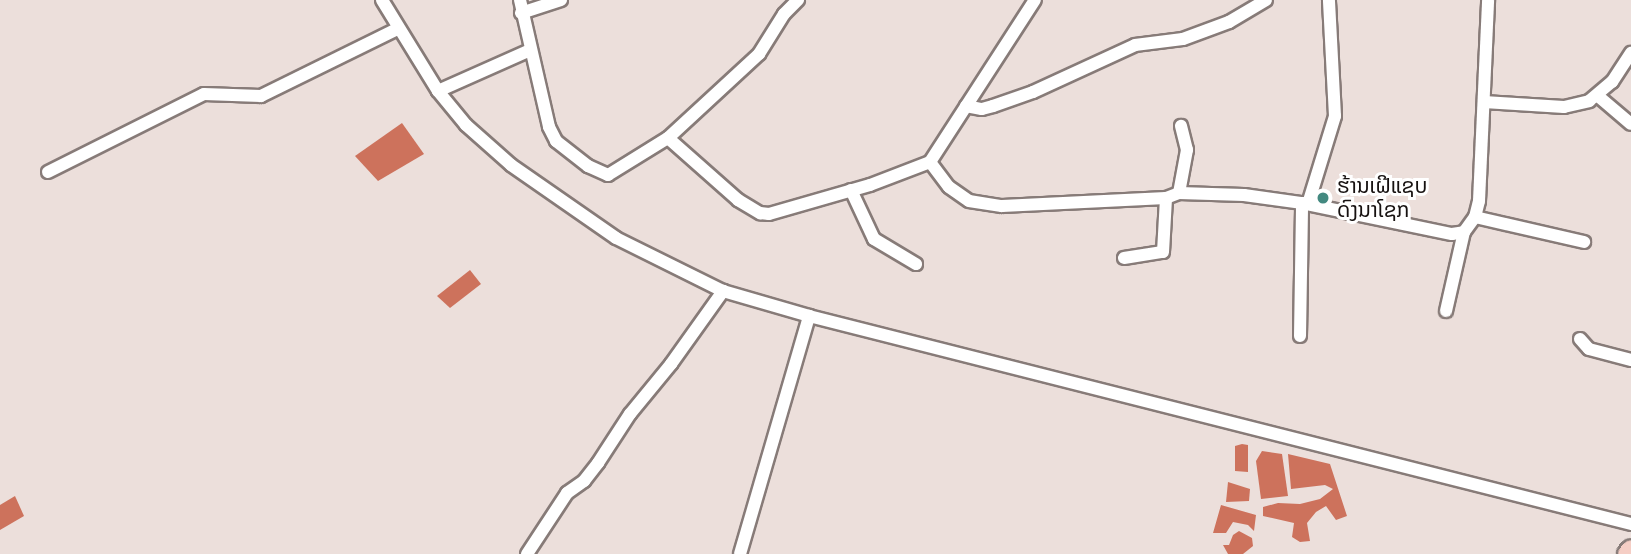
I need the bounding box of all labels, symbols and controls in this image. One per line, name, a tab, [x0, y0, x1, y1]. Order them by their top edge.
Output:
place label: ຮ້ານເຝີແຊບ ດົງນາໂຊກ	[1337, 173, 1427, 223]
marker: ຮ້ານເຝີແຊບ ດົງນາໂຊກ	[1315, 190, 1331, 206]

